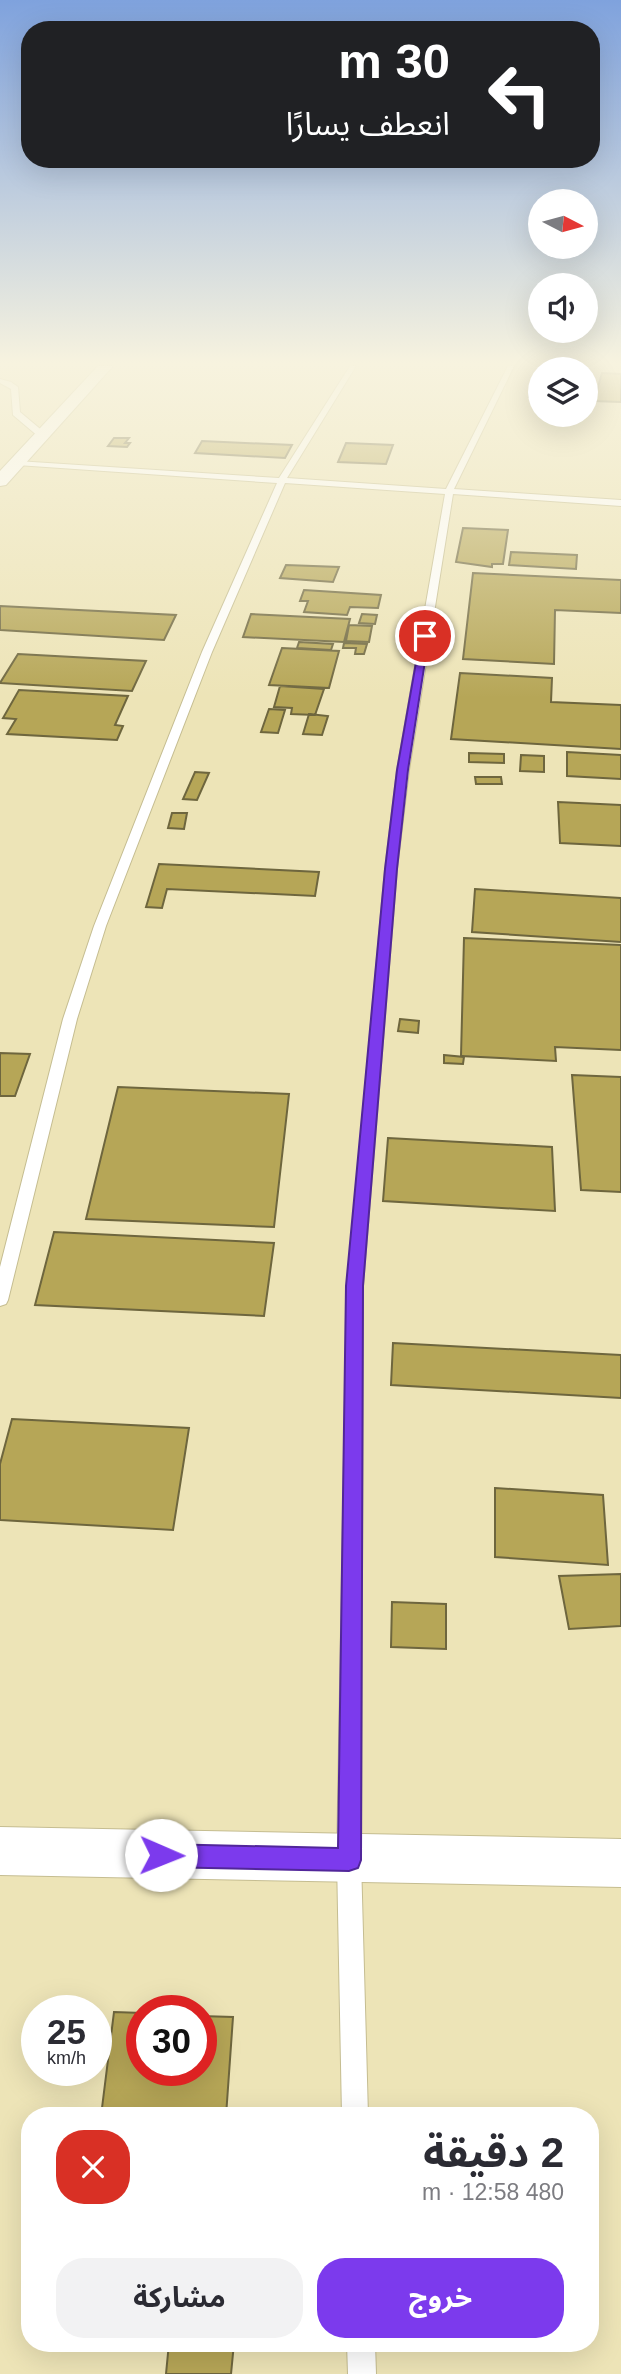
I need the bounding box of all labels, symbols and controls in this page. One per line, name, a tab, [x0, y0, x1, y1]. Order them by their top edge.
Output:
text: 30 m	[338, 34, 450, 88]
icon: left	[474, 49, 565, 140]
text: انعطف يسارًا	[286, 106, 450, 142]
north arrow	[528, 189, 598, 259]
map controls	[528, 189, 598, 427]
button: sound	[528, 273, 598, 343]
button: layers	[528, 357, 598, 427]
pin	[395, 606, 455, 666]
icon: arrive	[406, 617, 444, 655]
position arrow	[124, 1818, 198, 1892]
speed limit sign: 30	[126, 1995, 217, 2086]
text: 25	[47, 2012, 86, 2051]
text: km/h	[47, 2048, 86, 2068]
text: 2 دقيقة	[423, 2129, 564, 2176]
button: close	[56, 2130, 130, 2204]
text: 480 m · 12:58	[422, 2179, 564, 2205]
button: مشاركة	[56, 2258, 303, 2338]
button: خروج	[317, 2258, 564, 2338]

